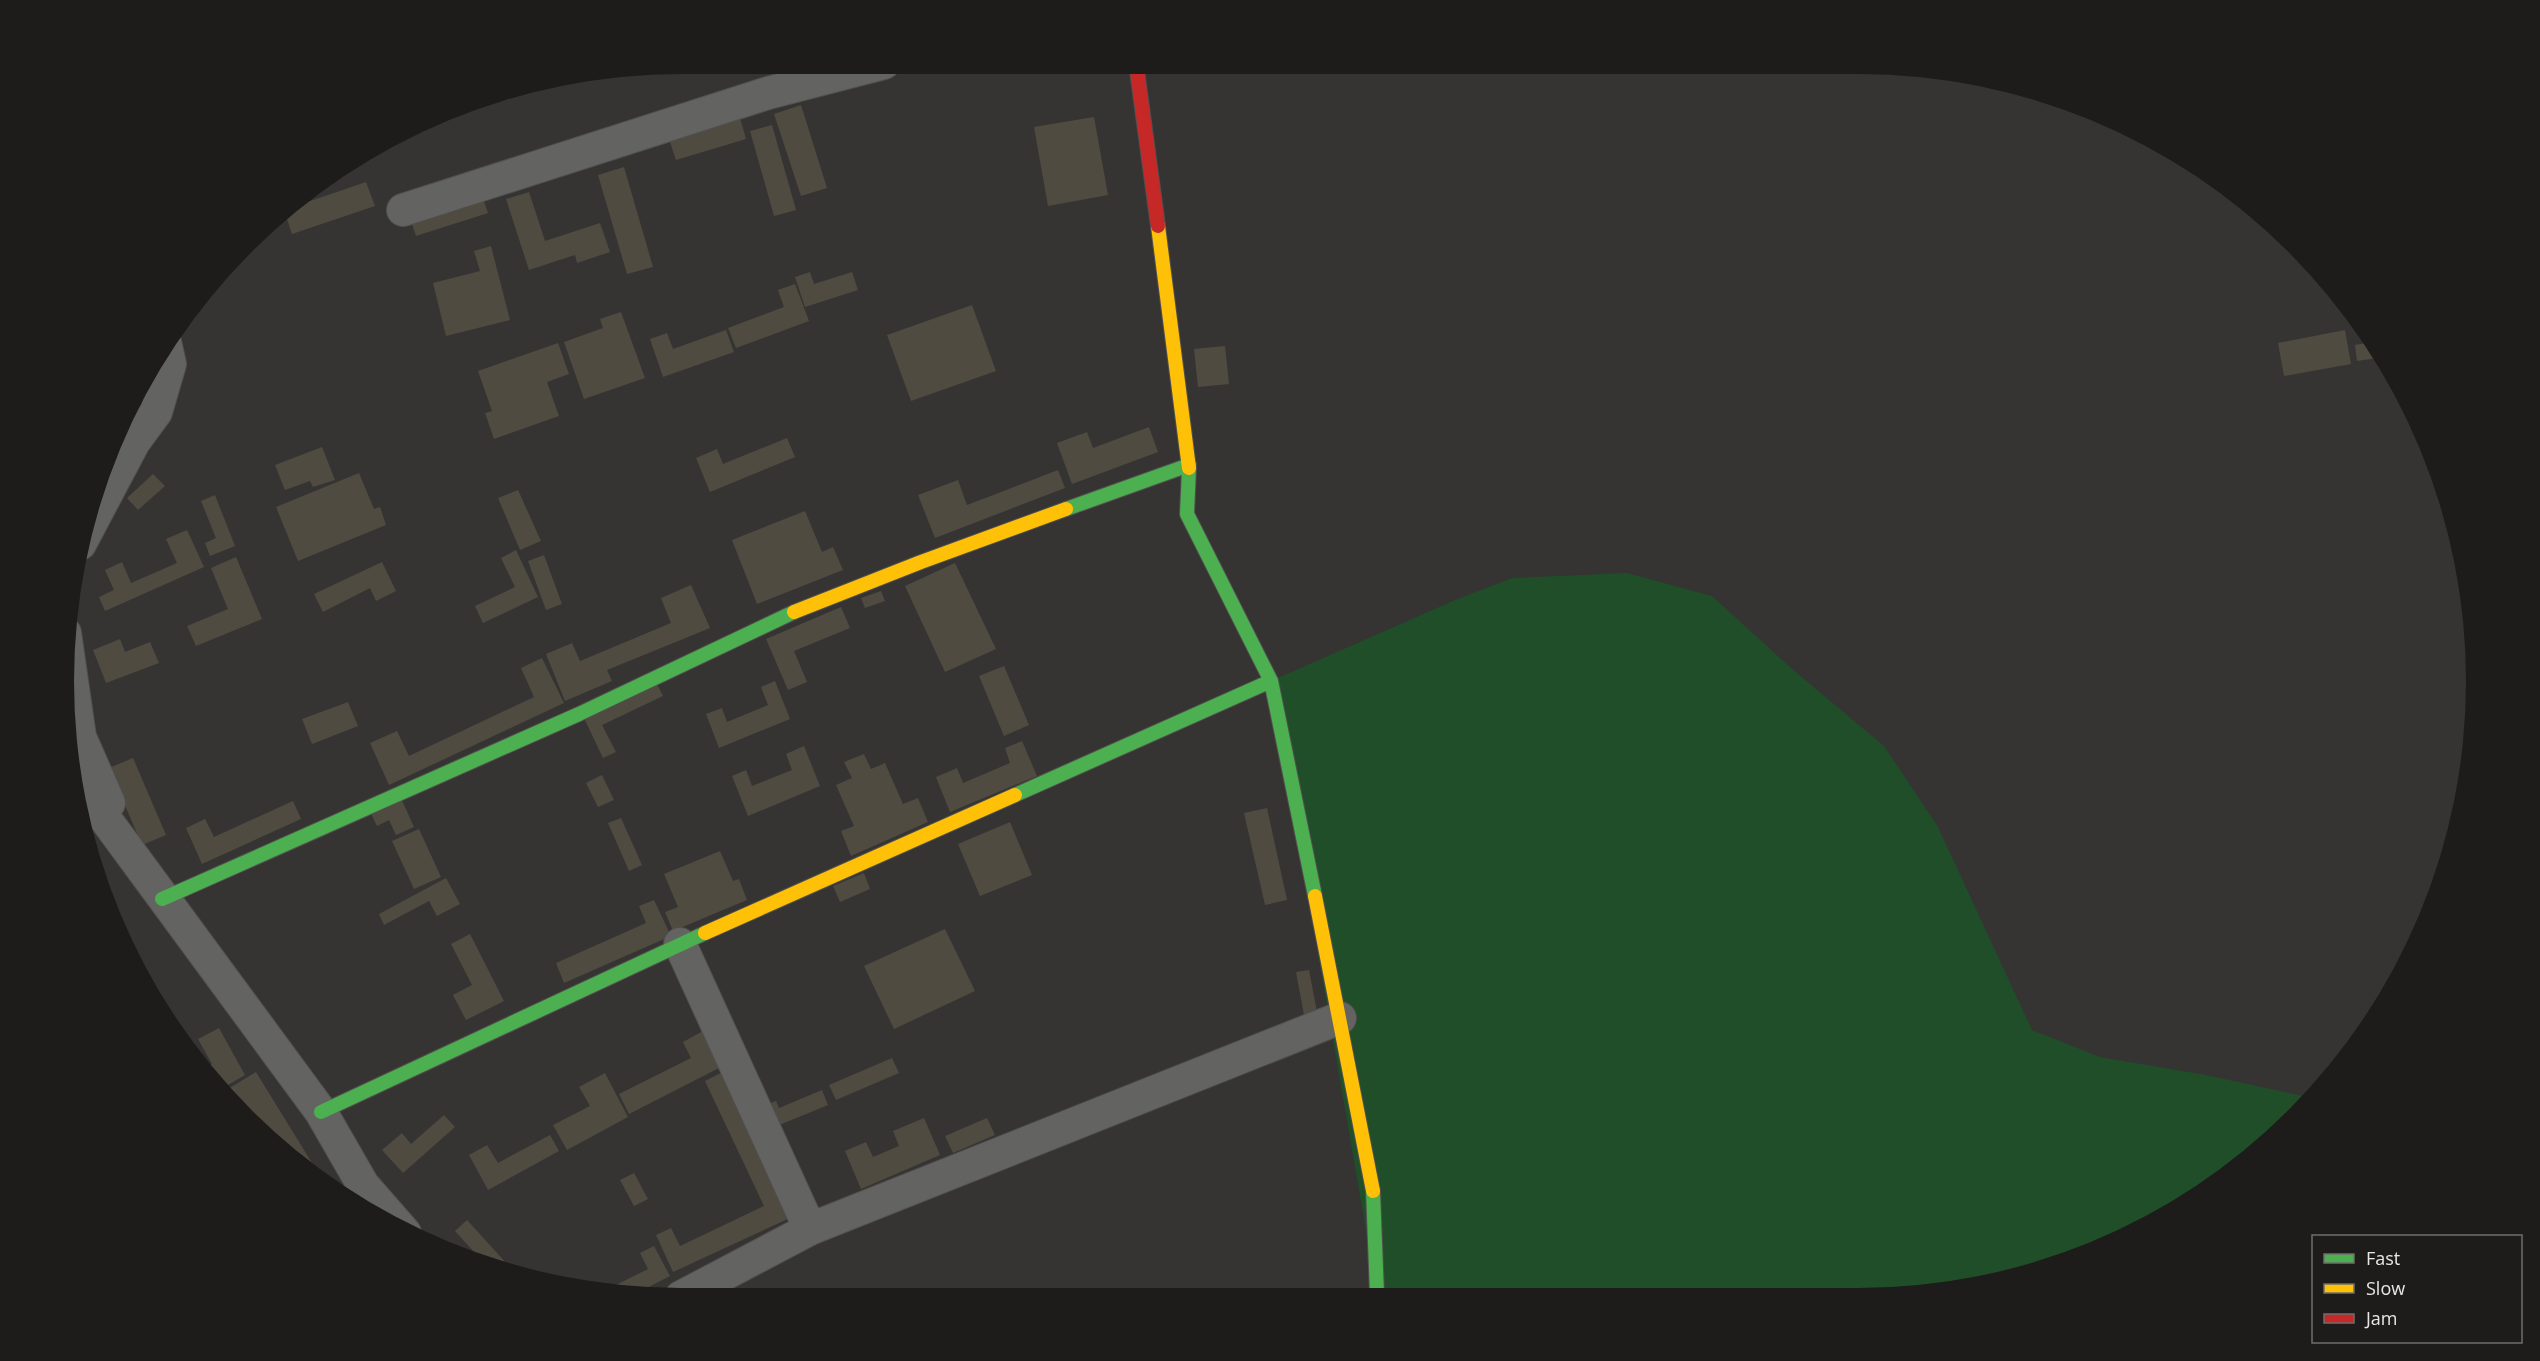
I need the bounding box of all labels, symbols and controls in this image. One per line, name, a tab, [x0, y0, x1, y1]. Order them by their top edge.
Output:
legend	[2312, 1235, 2522, 1343]
text: Fast	[2366, 1246, 2400, 1270]
text: Slow	[2366, 1276, 2405, 1300]
text: Jam	[2364, 1306, 2398, 1330]

